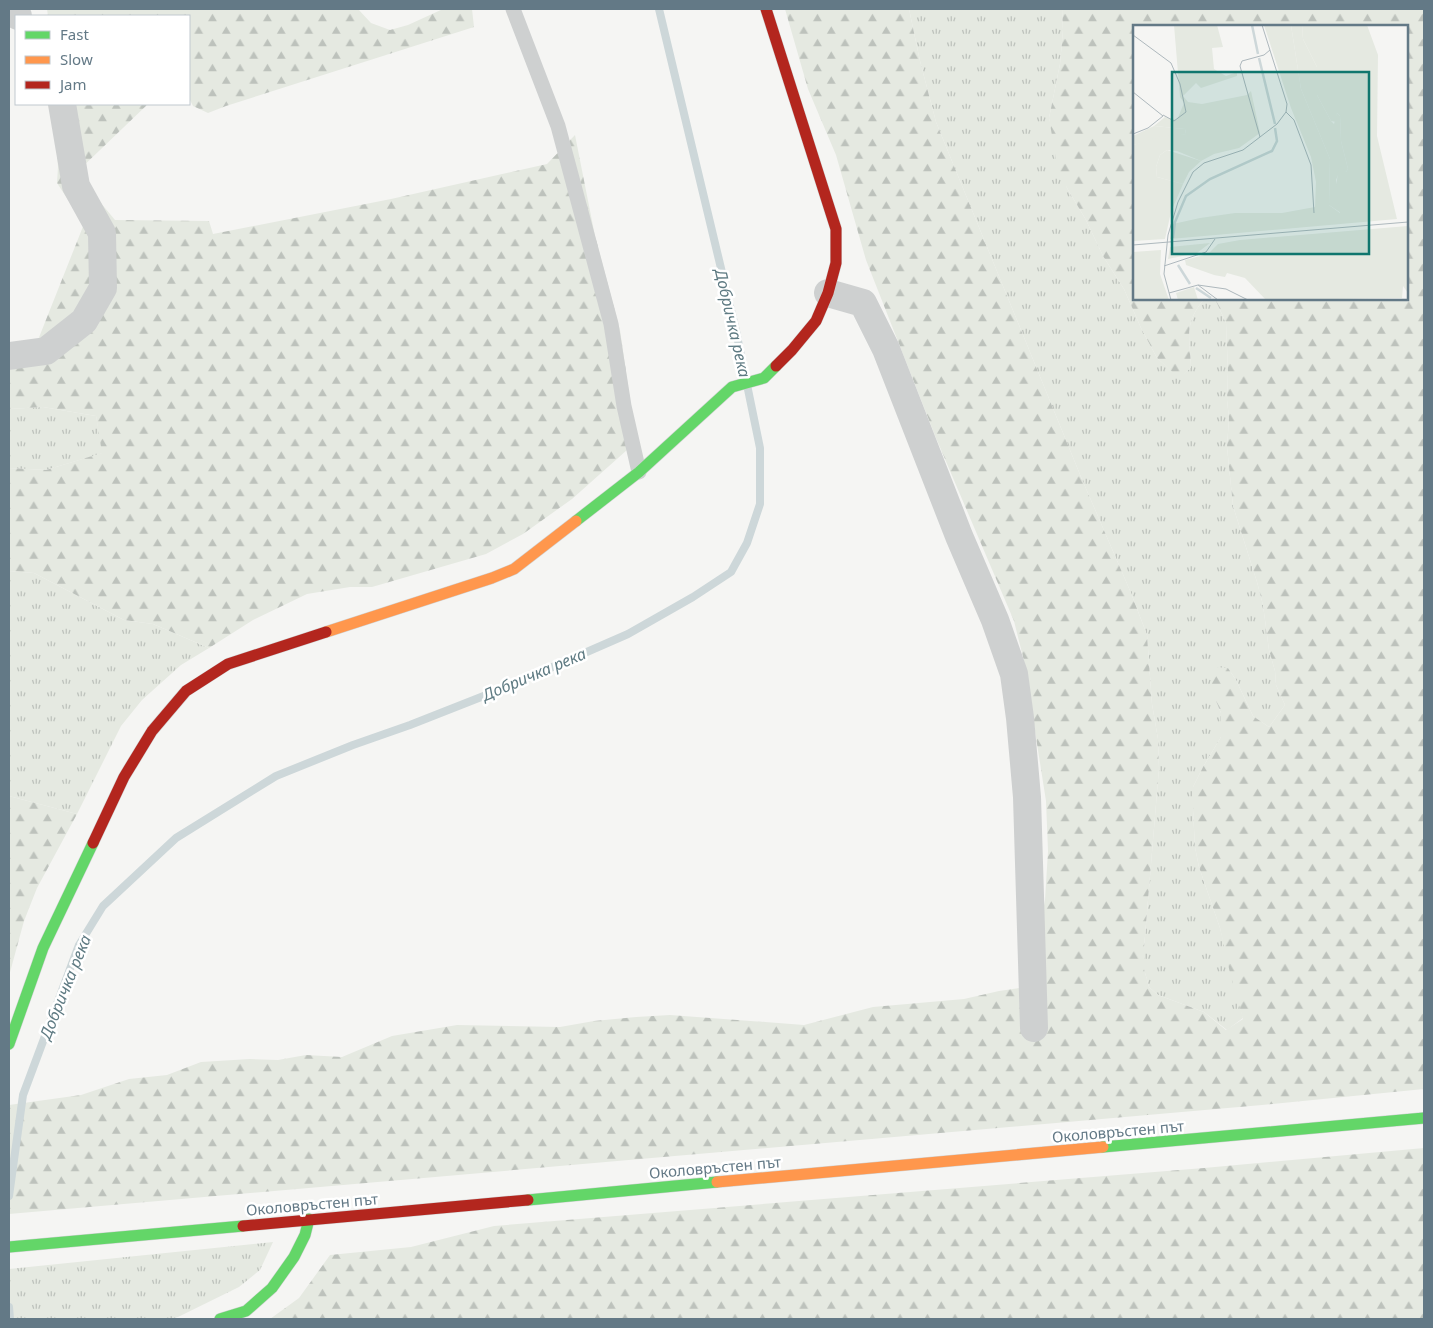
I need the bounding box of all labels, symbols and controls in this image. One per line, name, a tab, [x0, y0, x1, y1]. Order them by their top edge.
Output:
legend	[15, 15, 190, 105]
text: Fast	[60, 24, 89, 44]
inset map	[1133, 25, 1408, 300]
text: Slow	[60, 49, 93, 69]
text: Jam	[58, 74, 87, 94]
water label: Добричка река	[709, 265, 756, 379]
water label: Добричка река	[477, 642, 589, 707]
water label: Добричка река	[33, 932, 96, 1044]
street label: Околовръстен път	[1051, 1115, 1185, 1147]
street label: Околовръстен път	[648, 1151, 782, 1183]
street label: Околовръстен път	[245, 1188, 379, 1220]

